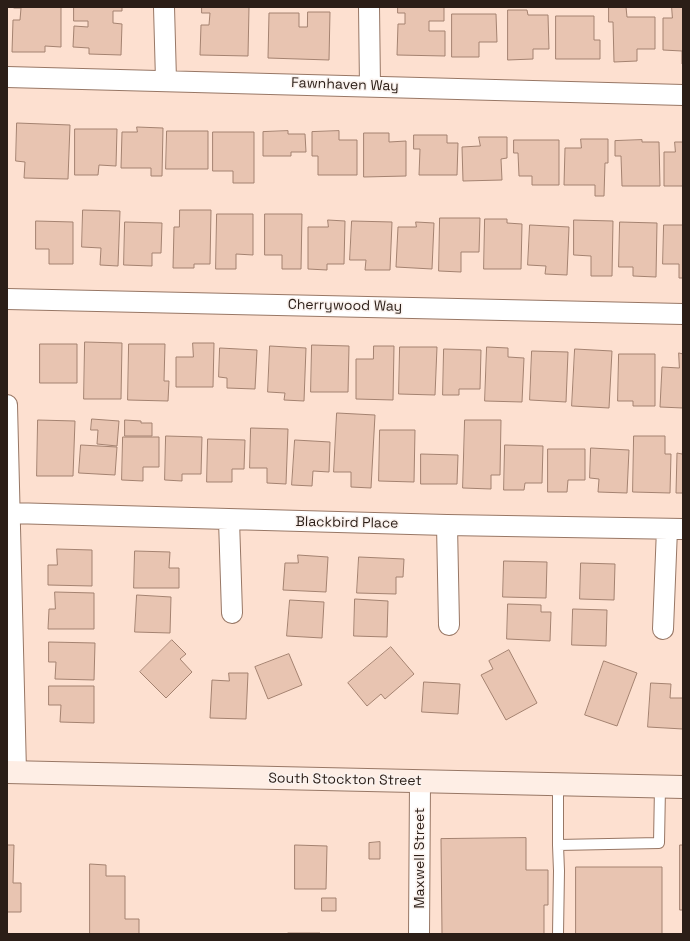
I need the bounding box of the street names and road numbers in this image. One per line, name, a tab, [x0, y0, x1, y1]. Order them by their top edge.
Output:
street label: Fawnhaven Way	[291, 75, 399, 95]
street label: Cherrywood Way	[288, 297, 402, 315]
street label: Blackbird Place	[295, 514, 399, 532]
street label: South Stockton Street	[268, 770, 422, 790]
street label: Maxwell Street	[412, 807, 428, 909]

